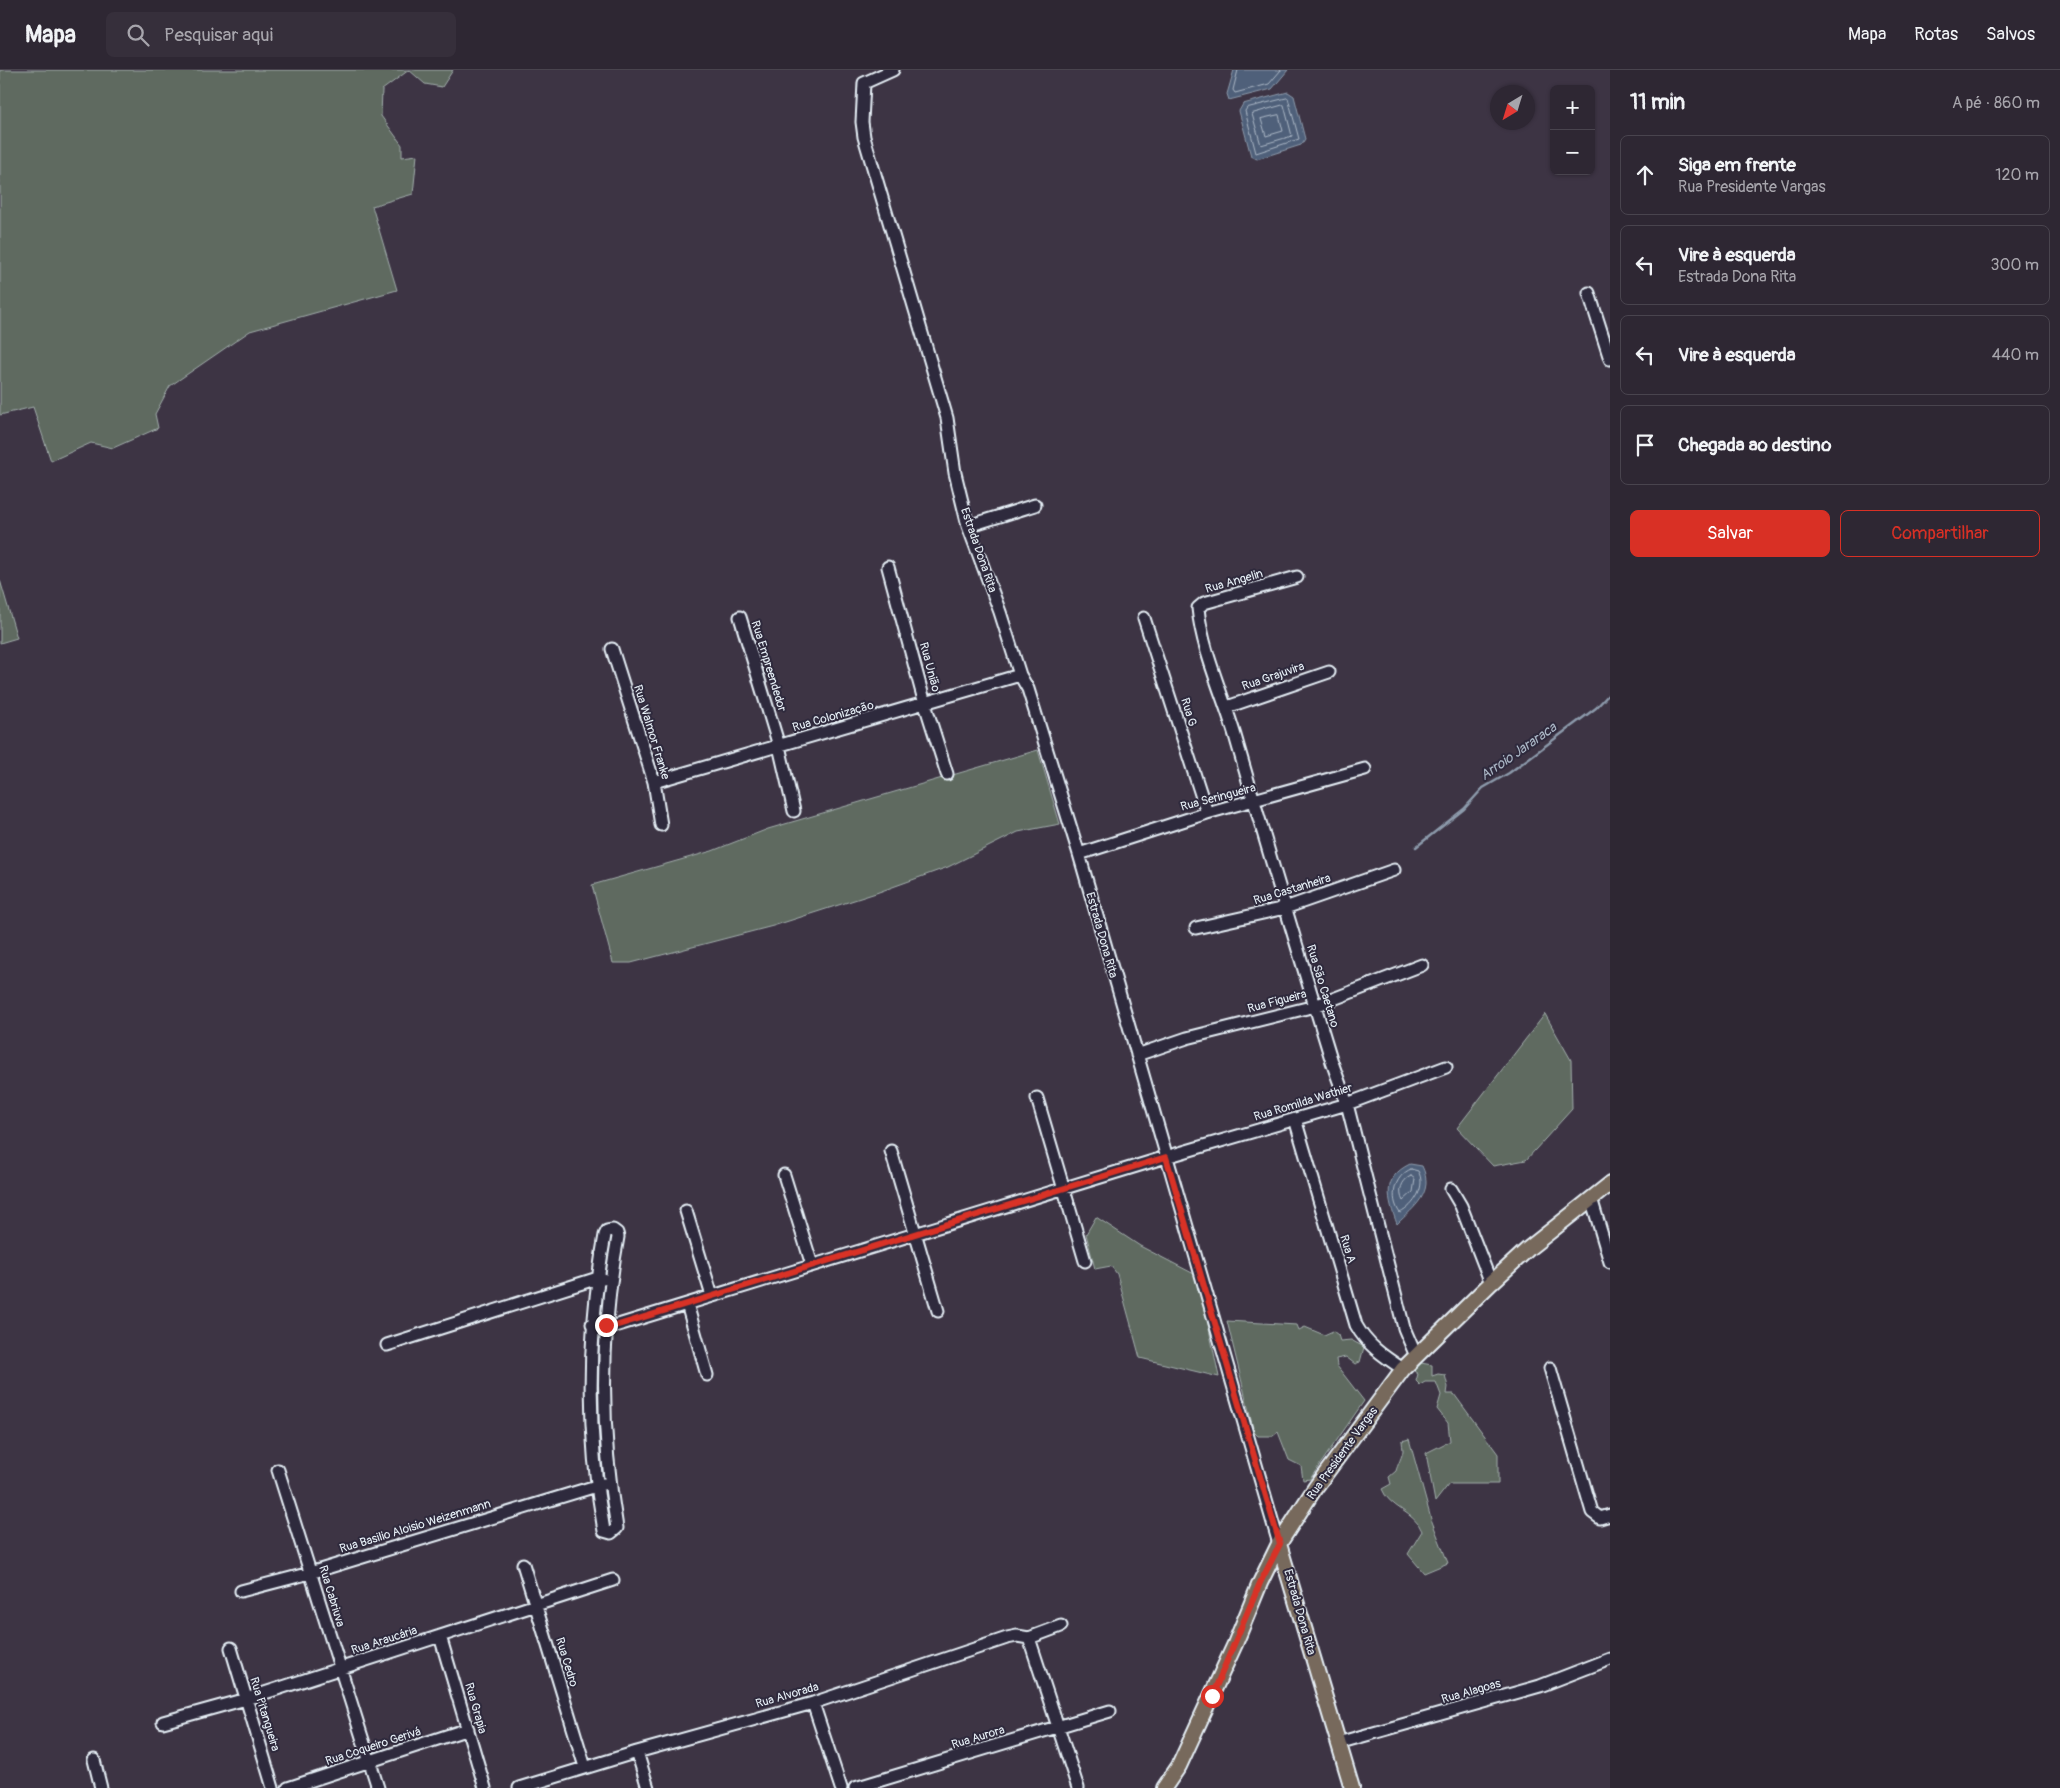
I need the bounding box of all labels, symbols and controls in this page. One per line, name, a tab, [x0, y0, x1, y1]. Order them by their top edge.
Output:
search box	[106, 12, 456, 57]
text: Mapa	[25, 20, 76, 49]
icon: search	[124, 21, 152, 49]
text: Pesquisar aqui	[164, 23, 273, 47]
text: Mapa	[1848, 23, 1886, 46]
text: Rotas	[1914, 23, 1958, 46]
text: Salvos	[1986, 23, 2035, 46]
north arrow	[1490, 85, 1535, 130]
map controls	[1550, 85, 1595, 175]
button: +	[1550, 85, 1595, 130]
text: 11 min	[1630, 89, 1685, 116]
text: A pé · 860 m	[1952, 93, 2040, 113]
button: −	[1550, 130, 1595, 175]
text: Siga em frente	[1678, 153, 1796, 177]
icon: ahead	[1631, 161, 1659, 189]
text: 120 m	[1995, 165, 2039, 185]
text: Rua Presidente Vargas	[1678, 177, 1826, 197]
text: Vire à esquerda	[1678, 243, 1796, 267]
icon: left	[1631, 251, 1659, 279]
text: 300 m	[1991, 255, 2039, 275]
text: Estrada Dona Rita	[1678, 267, 1796, 287]
icon: left	[1631, 341, 1659, 369]
text: Vire à esquerda	[1678, 343, 1796, 367]
text: 440 m	[1992, 345, 2039, 365]
icon: arrive	[1631, 431, 1659, 459]
text: Chegada ao destino	[1678, 433, 1831, 457]
street label: Estrada Dona Rita	[957, 506, 1000, 595]
button: Salvar	[1630, 510, 1830, 557]
button: Compartilhar	[1840, 510, 2040, 557]
street label: Rua Angelin	[1204, 566, 1265, 597]
street label: Rua Empreendedor	[748, 619, 790, 714]
street label: Rua União	[916, 641, 943, 694]
street label: Rua Grajuvira	[1240, 659, 1307, 694]
street label: Rua Walmor Franke	[630, 683, 673, 781]
street label: Rua G	[1177, 696, 1200, 728]
street label: Rua Colonização	[791, 698, 876, 735]
water label: Arroio Jararaca	[1477, 718, 1561, 784]
street label: Rua Seringueira	[1179, 780, 1258, 815]
street label: Rua Castanheira	[1252, 871, 1333, 908]
street label: Estrada Dona Rita	[1082, 890, 1121, 980]
street label: Rua São Caetano	[1303, 943, 1342, 1030]
street label: Rua Figueira	[1246, 986, 1309, 1017]
street label: Rua Romilda Wathier	[1252, 1080, 1355, 1125]
street label: Rua A	[1336, 1233, 1359, 1265]
route end	[595, 1314, 618, 1337]
street label: Rua Presidente Vargas	[1304, 1404, 1381, 1503]
street label: Rua Basilio Aloisio Weizenmann	[338, 1496, 493, 1557]
street label: Rua Cabriuva	[315, 1564, 348, 1629]
street label: Estrada Dona Rita	[1280, 1567, 1319, 1657]
street label: Rua Araucária	[349, 1623, 419, 1658]
street label: Rua Cedro	[552, 1636, 581, 1689]
street label: Rua Pitangueira	[246, 1675, 283, 1753]
street label: Rua Alagoas	[1440, 1676, 1503, 1707]
street label: Rua Alvorada	[754, 1679, 821, 1712]
street label: Rua Grapia	[461, 1681, 490, 1736]
route start	[1201, 1685, 1224, 1708]
street label: Rua Aurora	[950, 1722, 1007, 1753]
street label: Rua Coqueiro Gerivá	[324, 1724, 423, 1769]

